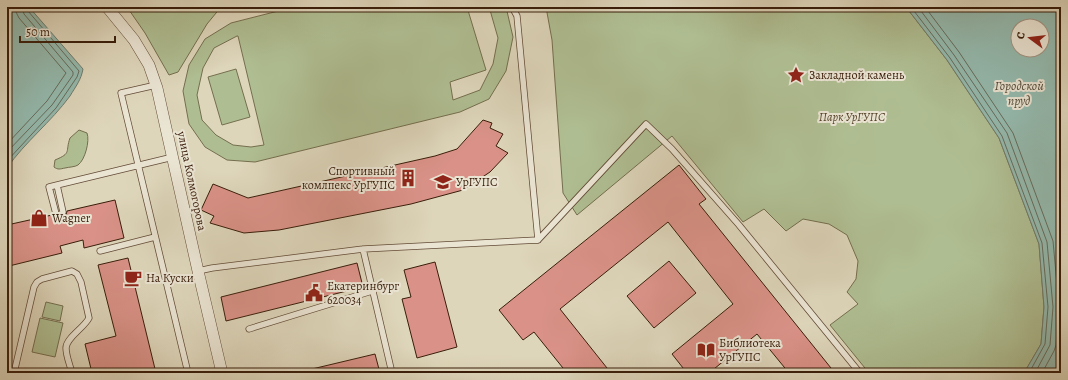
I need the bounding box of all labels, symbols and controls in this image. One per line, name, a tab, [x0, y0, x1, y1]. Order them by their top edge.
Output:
scale bar	[20, 18, 115, 44]
north arrow	[1010, 18, 1050, 58]
text: 50 m	[26, 24, 50, 40]
text: С	[1013, 30, 1029, 41]
place icon: Закладной камень	[786, 65, 806, 85]
place label: Закладной камень	[809, 67, 905, 83]
water label: Городской пруд	[994, 77, 1044, 109]
park label: Парк УрГУПС	[819, 109, 886, 125]
street label: улица Колмогорова	[173, 129, 210, 233]
place label: Спортивный комлпекс УрГУПС	[302, 163, 395, 193]
building icon: Спортивный комлпекс УрГУПС	[398, 168, 418, 188]
school or university icon: УрГУПС	[433, 172, 453, 192]
place label: УрГУПС	[456, 174, 497, 190]
shop icon: Wagner	[29, 208, 49, 228]
place label: Wagner	[51, 210, 91, 226]
cafe icon: На Куски	[123, 268, 143, 288]
place label: На Куски	[146, 270, 194, 286]
place label: Екатеринбург 620034	[327, 278, 399, 308]
public building icon: Екатеринбург 620034	[304, 283, 324, 303]
place label: Библиотека УрГУПС	[719, 335, 781, 365]
library icon: Библиотека УрГУПС	[696, 340, 716, 360]

